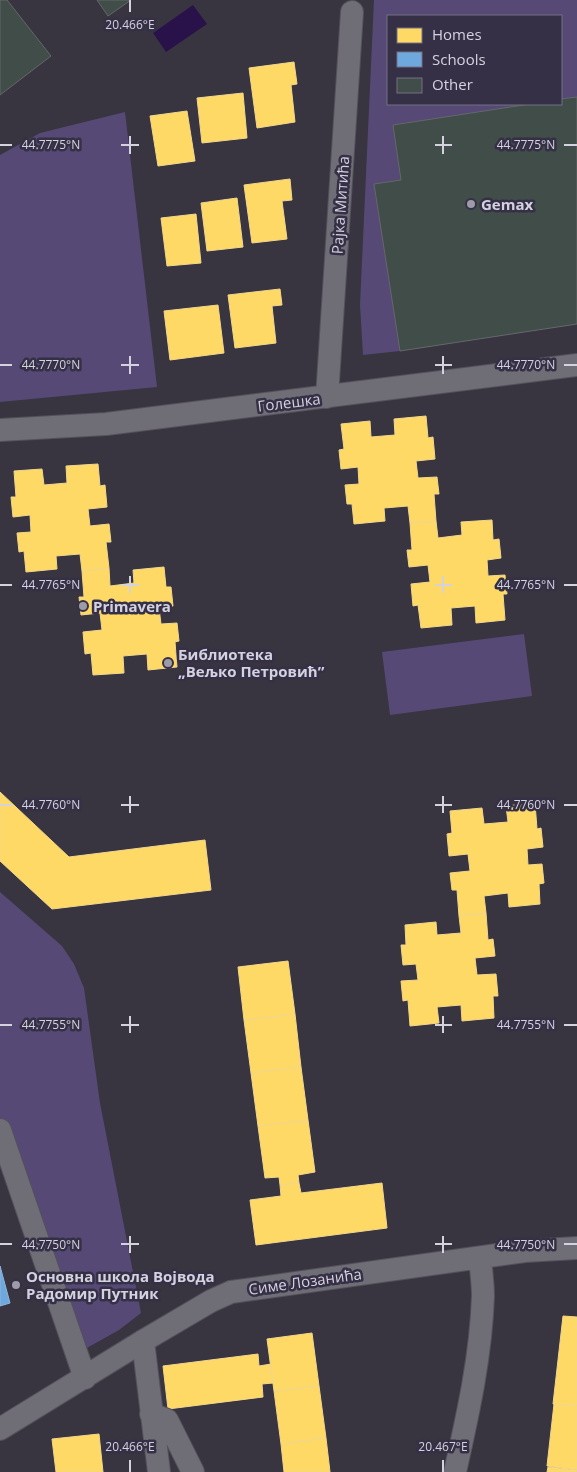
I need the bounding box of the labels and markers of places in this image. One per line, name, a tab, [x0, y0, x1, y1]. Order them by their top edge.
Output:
place label: Gemax	[481, 194, 534, 214]
marker: Gemax	[465, 198, 477, 210]
place label: Primavera	[93, 596, 171, 616]
marker: Primavera	[77, 600, 89, 612]
place label: Библиотека „Вељко Петровић”	[178, 644, 325, 681]
marker: Библиотека „Вељко Петровић”	[162, 657, 174, 669]
place label: Основна школа Војвода Радомир Путник	[26, 1266, 215, 1303]
marker: Основна школа Војвода Радомир Путник	[10, 1279, 22, 1291]

